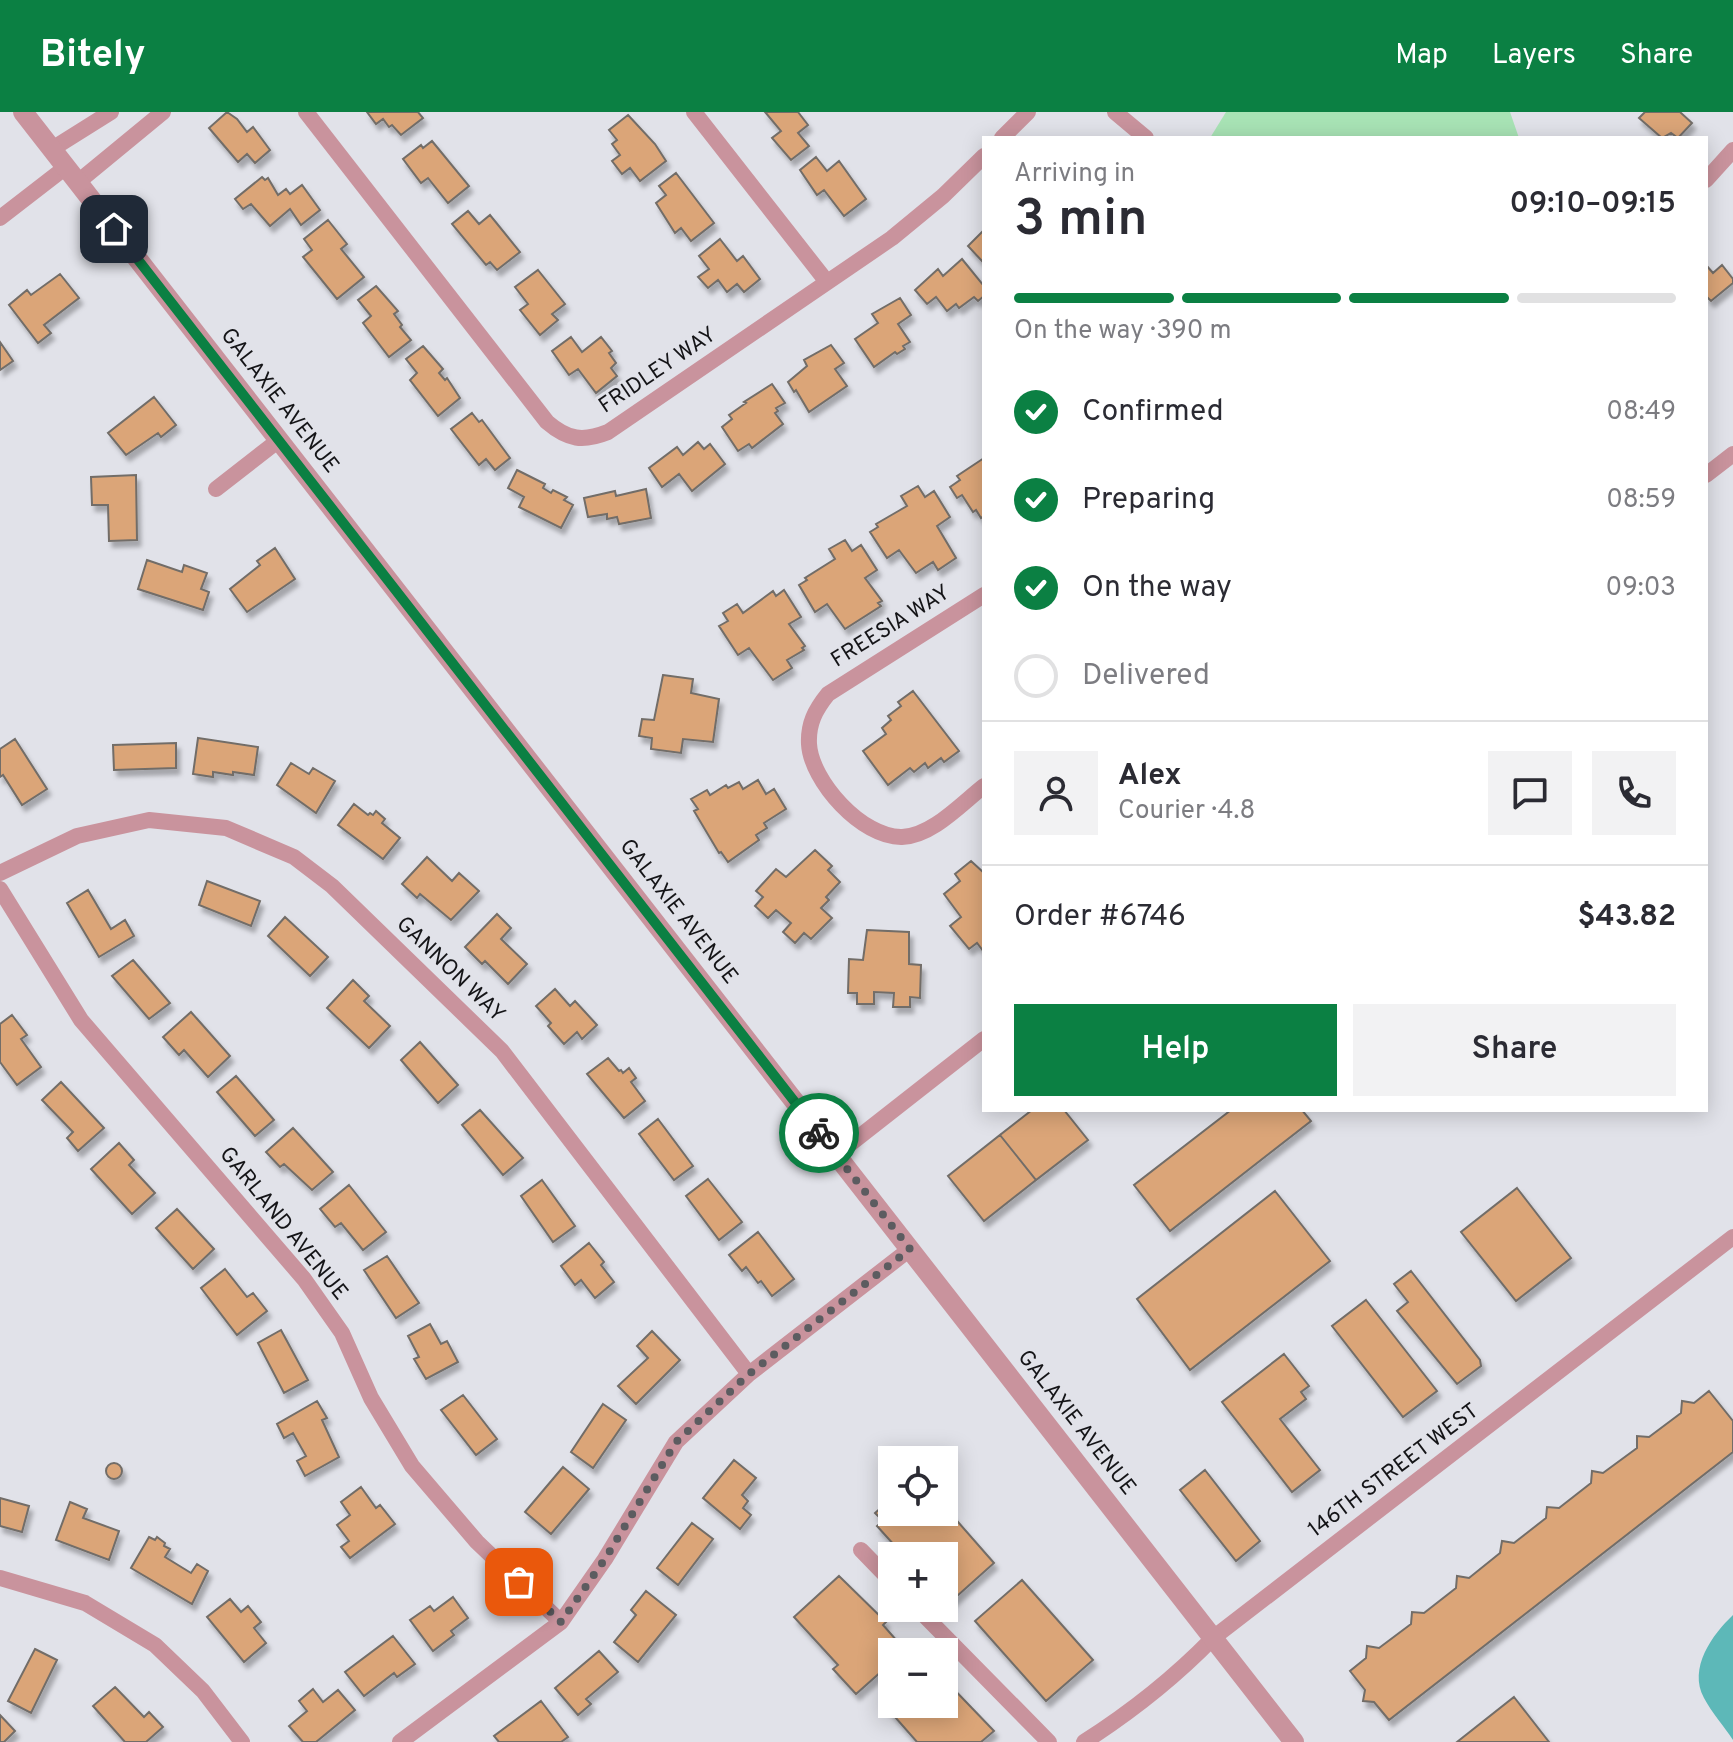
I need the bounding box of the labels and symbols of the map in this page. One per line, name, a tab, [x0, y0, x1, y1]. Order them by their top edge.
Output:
pin	[80, 195, 148, 263]
street label: FRIDLEY WAY	[594, 322, 722, 420]
street label: GALAXIE AVENUE	[214, 323, 344, 479]
street label: FREESIA WAY	[826, 580, 956, 674]
street label: GALAXIE AVENUE	[613, 834, 743, 990]
street label: GANNON WAY	[390, 911, 510, 1029]
courier	[779, 1093, 859, 1173]
street label: GARLAND AVENUE	[213, 1142, 353, 1306]
street label: GALAXIE AVENUE	[1011, 1345, 1141, 1501]
street label: 146TH STREET WEST	[1303, 1398, 1485, 1544]
pin	[485, 1548, 553, 1616]

